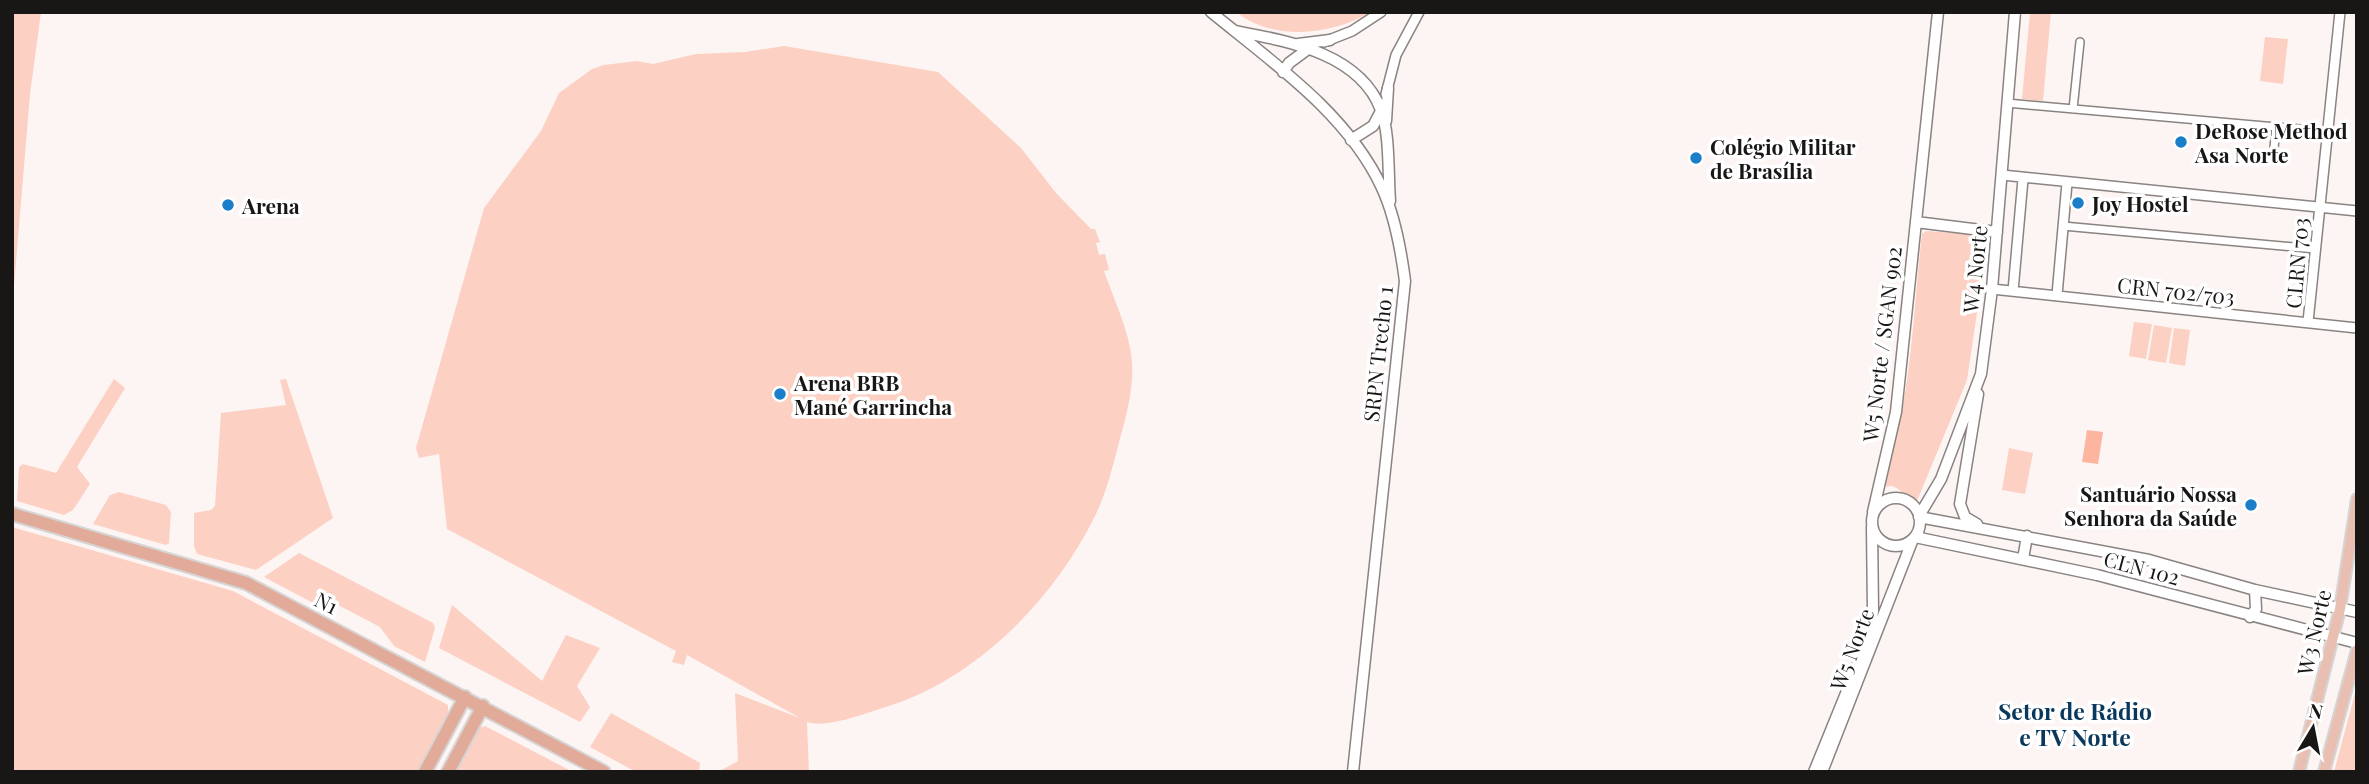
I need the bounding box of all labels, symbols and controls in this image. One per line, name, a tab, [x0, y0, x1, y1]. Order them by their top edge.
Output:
place label: DeRose Method Asa Norte	[2194, 116, 2348, 168]
place label: Colégio Militar de Brasília	[1710, 132, 1856, 184]
marker: DeRose Method Asa Norte	[2173, 134, 2189, 150]
marker: Colégio Militar de Brasília	[1688, 150, 1704, 166]
place label: Joy Hostel	[2091, 189, 2189, 217]
place label: Arena	[241, 191, 300, 219]
marker: Joy Hostel	[2070, 195, 2086, 211]
marker: Arena	[220, 197, 236, 213]
street label: CLRN 703	[2278, 216, 2314, 310]
street label: W4 Norte	[1955, 224, 1993, 315]
street label: W5 Norte / SGAN 902	[1855, 245, 1907, 444]
street label: CRN 702/703	[2116, 270, 2236, 310]
street label: SRPN Trecho 1	[1356, 284, 1398, 423]
place label: Arena BRB Mané Garrincha	[793, 368, 952, 420]
marker: Arena BRB Mané Garrincha	[772, 386, 788, 402]
place label: Santuário Nossa Senhora da Saúde	[2064, 479, 2237, 531]
marker: Santuário Nossa Senhora da Saúde	[2243, 497, 2259, 513]
street label: CLN 102	[2101, 543, 2183, 591]
street label: N1	[311, 584, 344, 620]
street label: W3 Norte	[2289, 586, 2336, 679]
street label: W5 Norte	[1822, 604, 1879, 695]
north arrow	[2278, 693, 2348, 763]
district label: Setor de Rádio e TV Norte	[1998, 695, 2152, 752]
text: N	[2307, 696, 2325, 724]

